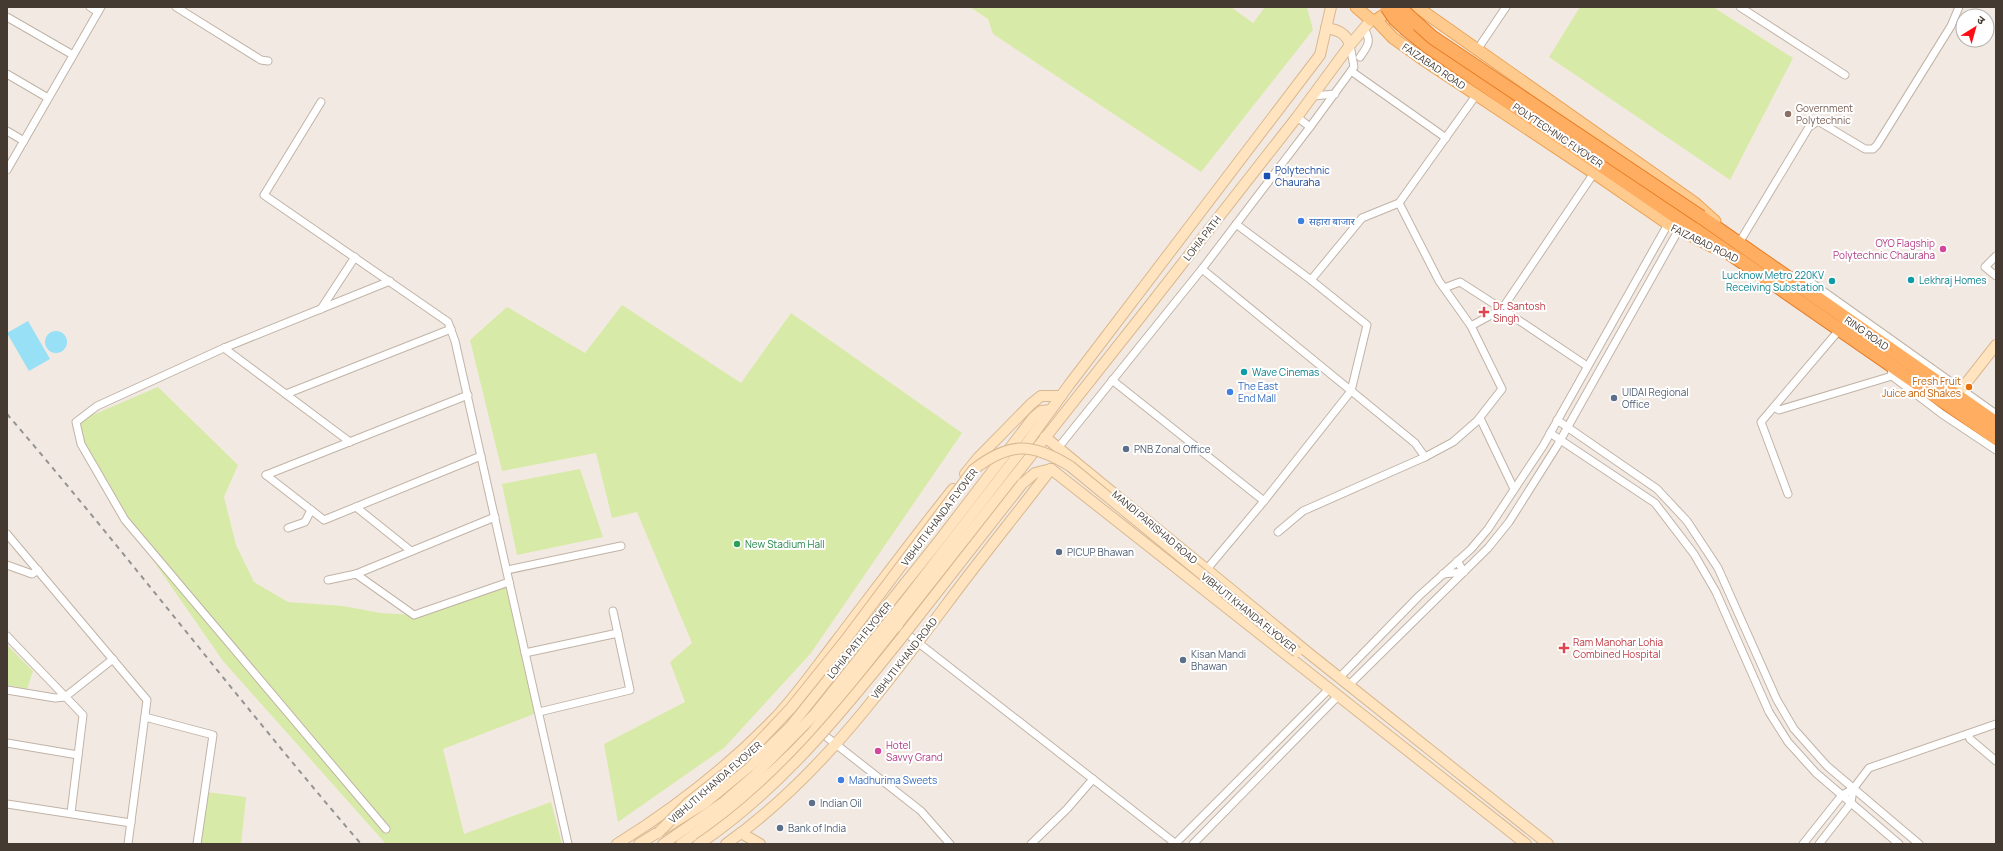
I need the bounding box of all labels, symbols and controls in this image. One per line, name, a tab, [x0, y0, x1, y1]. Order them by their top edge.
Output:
north arrow	[1955, 8, 1995, 48]
text: उ	[1974, 12, 1989, 28]
street label: FAIZABAD ROAD	[1400, 40, 1469, 93]
street label: POLYTECHNIC FLYOVER	[1510, 99, 1606, 171]
place label: Government Polytechnic	[1796, 101, 1853, 127]
marker: Government Polytechnic	[1783, 109, 1793, 119]
place label: Polytechnic Chauraha	[1275, 163, 1330, 189]
marker: Polytechnic Chauraha	[1262, 171, 1272, 181]
street label: LOHIA PATH	[1180, 212, 1224, 263]
place label: सहारा बाजार	[1309, 214, 1356, 228]
marker: सहारा बाजार	[1296, 216, 1306, 226]
street label: FAIZABAD ROAD	[1669, 221, 1741, 266]
place label: OYO Flagship Polytechnic Chauraha	[1833, 236, 1935, 262]
marker: OYO Flagship Polytechnic Chauraha	[1938, 244, 1948, 254]
place label: Lucknow Metro 220KV Receiving Substation	[1722, 268, 1824, 294]
place label: Lekhraj Homes	[1919, 273, 1987, 287]
marker: Lekhraj Homes	[1906, 275, 1916, 285]
marker: Lucknow Metro 220KV Receiving Substation	[1827, 276, 1837, 286]
place label: Dr. Santosh Singh	[1493, 299, 1546, 325]
marker: Dr. Santosh Singh	[1478, 306, 1490, 318]
street label: RING ROAD	[1842, 313, 1892, 353]
place label: Wave Cinemas	[1252, 365, 1319, 379]
marker: Wave Cinemas	[1239, 367, 1249, 377]
place label: Fresh Fruit Juice and Shakes	[1882, 374, 1961, 400]
place label: The East End Mall	[1238, 379, 1278, 405]
marker: Fresh Fruit Juice and Shakes	[1964, 382, 1974, 392]
place label: UIDAI Regional Office	[1622, 385, 1689, 411]
marker: The East End Mall	[1225, 387, 1235, 397]
marker: UIDAI Regional Office	[1609, 393, 1619, 403]
place label: PNB Zonal Office	[1134, 442, 1211, 456]
marker: PNB Zonal Office	[1121, 444, 1131, 454]
street label: VIBHUTI KHANDA FLYOVER	[898, 465, 980, 569]
street label: MANDI PARISHAD ROAD	[1109, 487, 1201, 567]
place label: New Stadium Hall	[745, 537, 825, 551]
marker: New Stadium Hall	[732, 539, 742, 549]
place label: PICUP Bhawan	[1067, 545, 1134, 559]
marker: PICUP Bhawan	[1054, 547, 1064, 557]
street label: VIBHUTI KHANDA FLYOVER	[1198, 569, 1300, 655]
street label: LOHIA PATH FLYOVER	[824, 599, 894, 681]
street label: VIBHUTI KHAND ROAD	[868, 614, 940, 702]
place label: Ram Manohar Lohia Combined Hospital	[1573, 635, 1663, 661]
marker: Ram Manohar Lohia Combined Hospital	[1558, 642, 1570, 654]
place label: Kisan Mandi Bhawan	[1191, 647, 1246, 673]
marker: Kisan Mandi Bhawan	[1178, 655, 1188, 665]
street label: VIBHUTI KHANDA FLYOVER	[666, 738, 764, 826]
place label: Hotel Savvy Grand	[886, 738, 943, 764]
marker: Hotel Savvy Grand	[873, 746, 883, 756]
place label: Madhurima Sweets	[849, 773, 937, 787]
marker: Madhurima Sweets	[836, 775, 846, 785]
place label: Indian Oil	[820, 796, 862, 810]
marker: Indian Oil	[807, 798, 817, 808]
place label: Bank of India	[788, 821, 846, 835]
marker: Bank of India	[775, 823, 785, 833]

